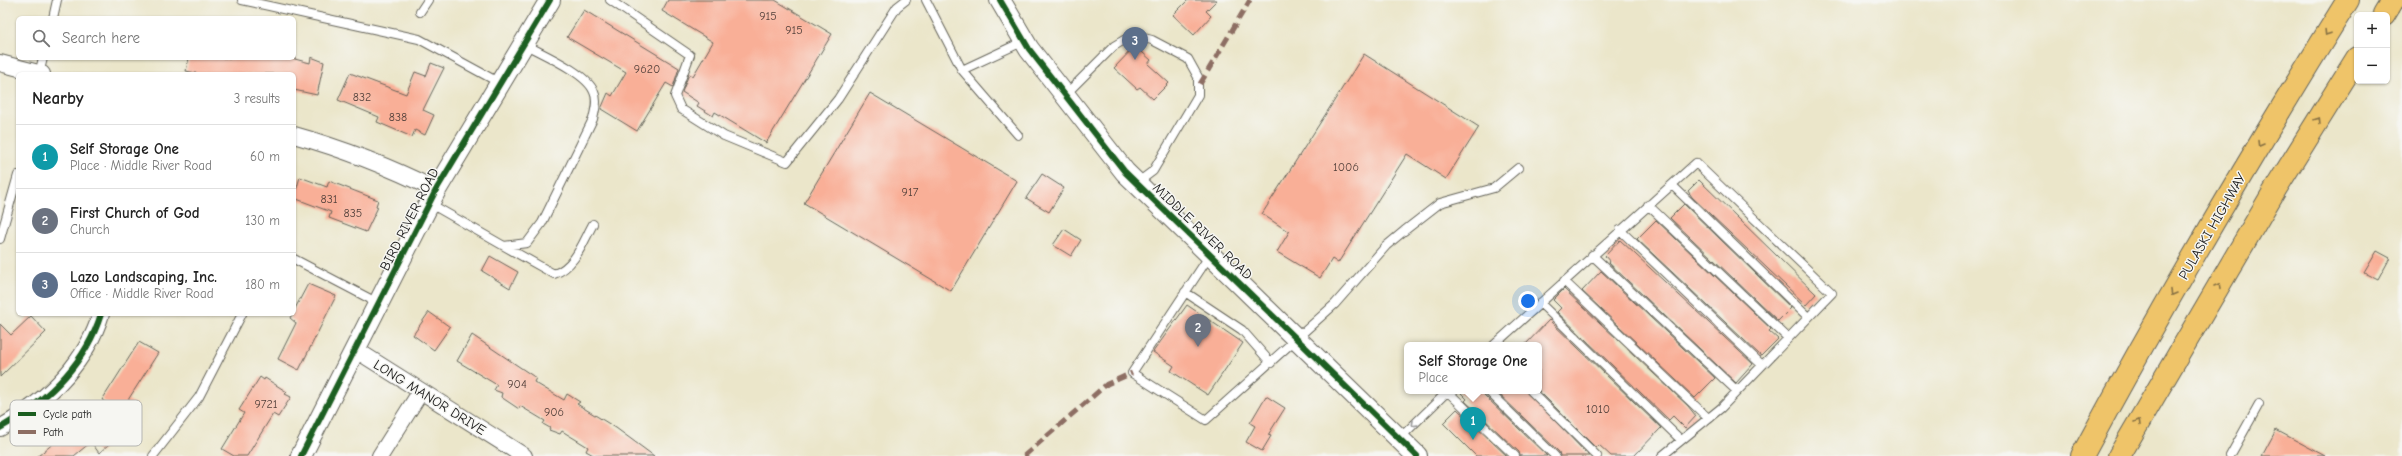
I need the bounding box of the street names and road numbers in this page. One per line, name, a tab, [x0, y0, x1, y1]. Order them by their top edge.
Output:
street label: BIRD RIVER ROAD	[376, 165, 443, 273]
street label: PULASKI HIGHWAY	[2175, 169, 2250, 283]
street label: MIDDLE RIVER ROAD	[1149, 179, 1256, 283]
street label: LONG MANOR DRIVE	[370, 356, 489, 439]

